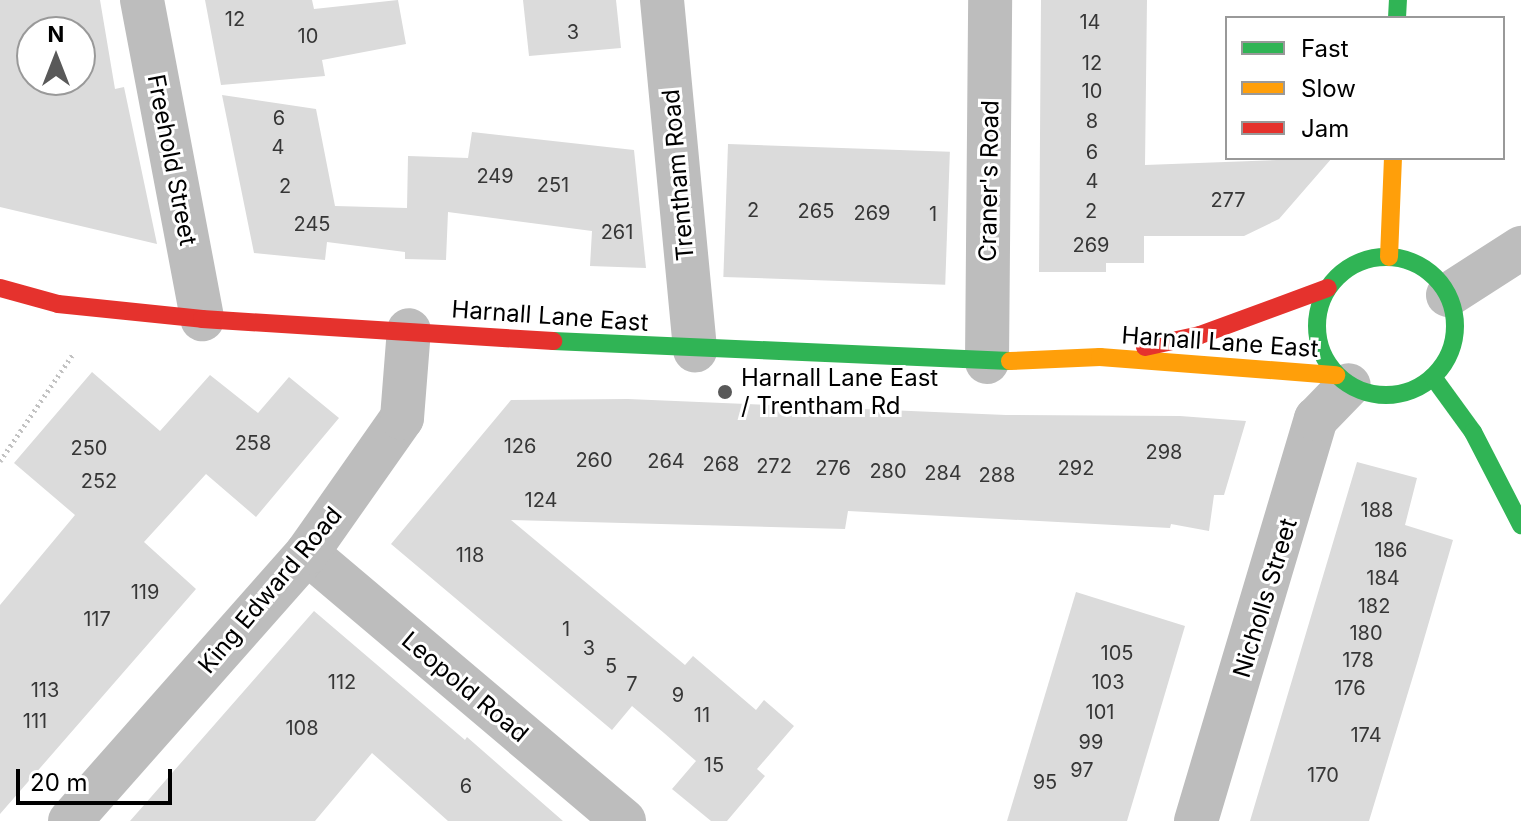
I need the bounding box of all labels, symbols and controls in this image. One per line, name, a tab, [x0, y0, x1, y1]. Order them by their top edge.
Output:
house number: 12	[225, 7, 245, 31]
house number: 14	[1079, 10, 1101, 34]
north arrow	[16, 16, 96, 96]
legend	[1225, 16, 1505, 160]
house number: 3	[567, 20, 579, 44]
text: N	[48, 21, 64, 47]
house number: 10	[298, 24, 318, 48]
text: Fast	[1301, 34, 1349, 63]
house number: 12	[1082, 51, 1102, 75]
street label: Freehold Street	[141, 72, 203, 248]
text: Slow	[1301, 74, 1356, 103]
house number: 10	[1082, 79, 1102, 103]
street label: Trentham Road	[656, 88, 700, 262]
street label: Craner's Road	[973, 100, 1005, 262]
house number: 6	[273, 106, 285, 130]
house number: 8	[1086, 109, 1098, 133]
text: Jam	[1301, 114, 1349, 143]
house number: 4	[272, 135, 284, 159]
house number: 6	[1086, 140, 1098, 164]
house number: 249	[476, 164, 514, 188]
house number: 4	[1086, 169, 1098, 193]
house number: 251	[537, 173, 569, 197]
house number: 2	[279, 174, 291, 198]
house number: 277	[1210, 188, 1246, 212]
house number: 2	[747, 198, 759, 222]
house number: 265	[798, 199, 834, 223]
house number: 2	[1085, 199, 1097, 223]
house number: 269	[853, 201, 891, 225]
house number: 1	[929, 202, 937, 226]
house number: 245	[294, 212, 330, 236]
house number: 261	[601, 220, 633, 244]
house number: 269	[1072, 233, 1110, 257]
street label: Harnall Lane East	[451, 295, 649, 337]
street label: Harnall Lane East	[1121, 321, 1319, 363]
place label: Harnall Lane East / Trentham Rd	[741, 364, 938, 420]
marker: Harnall Lane East / Trentham Rd	[716, 383, 734, 401]
house number: 258	[235, 431, 271, 455]
house number: 126	[504, 434, 536, 458]
house number: 250	[71, 436, 107, 460]
house number: 298	[1146, 440, 1182, 464]
house number: 260	[575, 448, 613, 472]
house number: 264	[647, 449, 685, 473]
house number: 268	[703, 452, 739, 476]
house number: 272	[756, 454, 792, 478]
house number: 276	[815, 456, 851, 480]
house number: 292	[1058, 456, 1094, 480]
house number: 280	[869, 459, 907, 483]
house number: 284	[924, 461, 962, 485]
house number: 288	[979, 463, 1015, 487]
house number: 252	[81, 469, 117, 493]
house number: 124	[525, 488, 557, 512]
house number: 188	[1361, 498, 1393, 522]
street label: King Edward Road	[192, 501, 348, 679]
street label: Nicholls Street	[1227, 515, 1303, 681]
house number: 186	[1375, 538, 1407, 562]
house number: 118	[456, 543, 484, 567]
house number: 184	[1366, 566, 1400, 590]
house number: 119	[131, 580, 159, 604]
house number: 182	[1358, 594, 1390, 618]
house number: 117	[83, 607, 111, 631]
house number: 1	[562, 617, 570, 641]
house number: 180	[1349, 621, 1383, 645]
street label: Leopold Road	[396, 626, 534, 748]
house number: 3	[583, 636, 595, 660]
house number: 105	[1101, 641, 1133, 665]
house number: 178	[1342, 648, 1374, 672]
house number: 5	[605, 654, 617, 678]
house number: 112	[328, 670, 356, 694]
house number: 103	[1091, 670, 1125, 694]
house number: 7	[626, 672, 638, 696]
house number: 176	[1334, 676, 1366, 700]
house number: 113	[31, 678, 59, 702]
house number: 9	[672, 683, 684, 707]
house number: 101	[1086, 700, 1114, 724]
house number: 11	[694, 703, 710, 727]
house number: 111	[23, 709, 47, 733]
house number: 108	[285, 716, 319, 740]
house number: 174	[1350, 723, 1382, 747]
house number: 99	[1079, 730, 1103, 754]
scale bar	[20, 753, 176, 803]
house number: 15	[704, 753, 724, 777]
house number: 97	[1070, 758, 1094, 782]
house number: 170	[1307, 763, 1339, 787]
text: 20 m	[30, 768, 88, 797]
house number: 95	[1033, 770, 1057, 794]
house number: 6	[460, 774, 472, 798]

